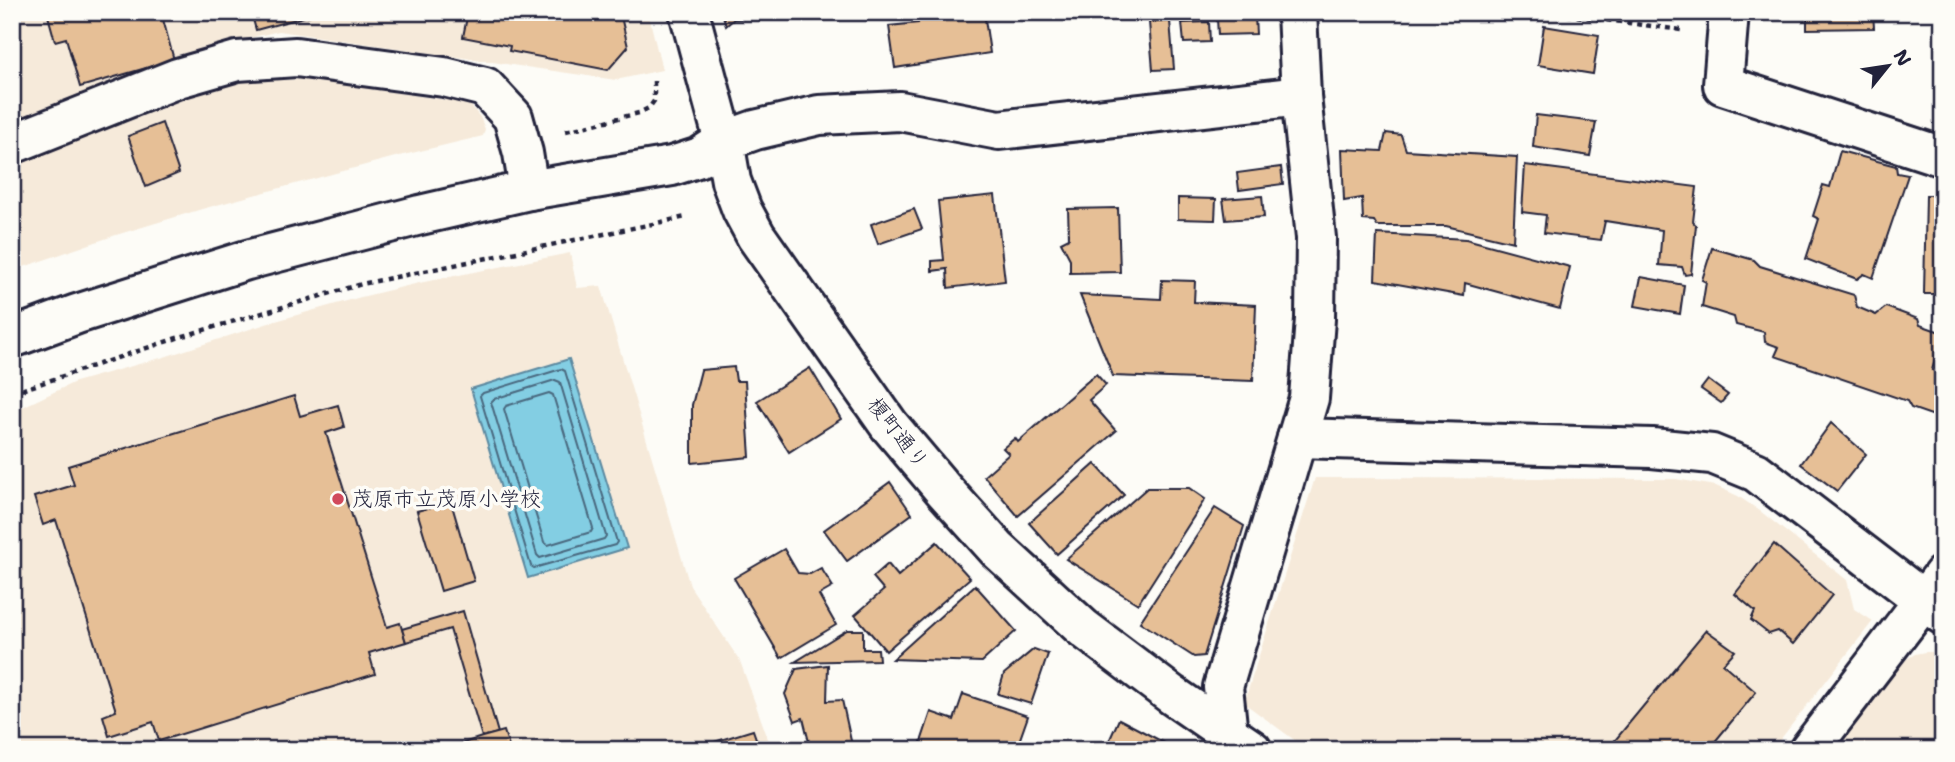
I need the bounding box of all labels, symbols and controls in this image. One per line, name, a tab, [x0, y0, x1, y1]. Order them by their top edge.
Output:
north arrow	[1854, 32, 1924, 102]
text: N	[1888, 45, 1917, 71]
street label: 榎町通り	[861, 391, 935, 475]
place label: 茂原市立茂原小学校	[352, 485, 541, 513]
marker: 茂原市立茂原小学校	[330, 491, 346, 507]

